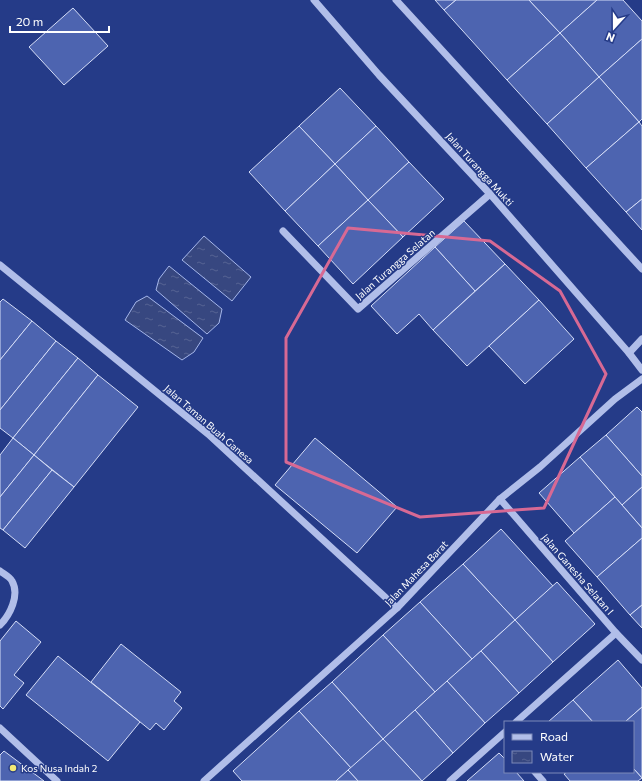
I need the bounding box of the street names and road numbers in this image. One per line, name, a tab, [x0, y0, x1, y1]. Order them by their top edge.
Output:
street label: Jalan Turangga Mukti	[444, 130, 516, 208]
street label: Jalan Turangga Selatan	[353, 226, 437, 302]
street label: Jalan Taman Buah Ganesa	[162, 382, 256, 466]
street label: Jalan Ganesha Selatan I	[540, 531, 616, 617]
street label: Jalan Mahesa Barat	[382, 538, 450, 608]

